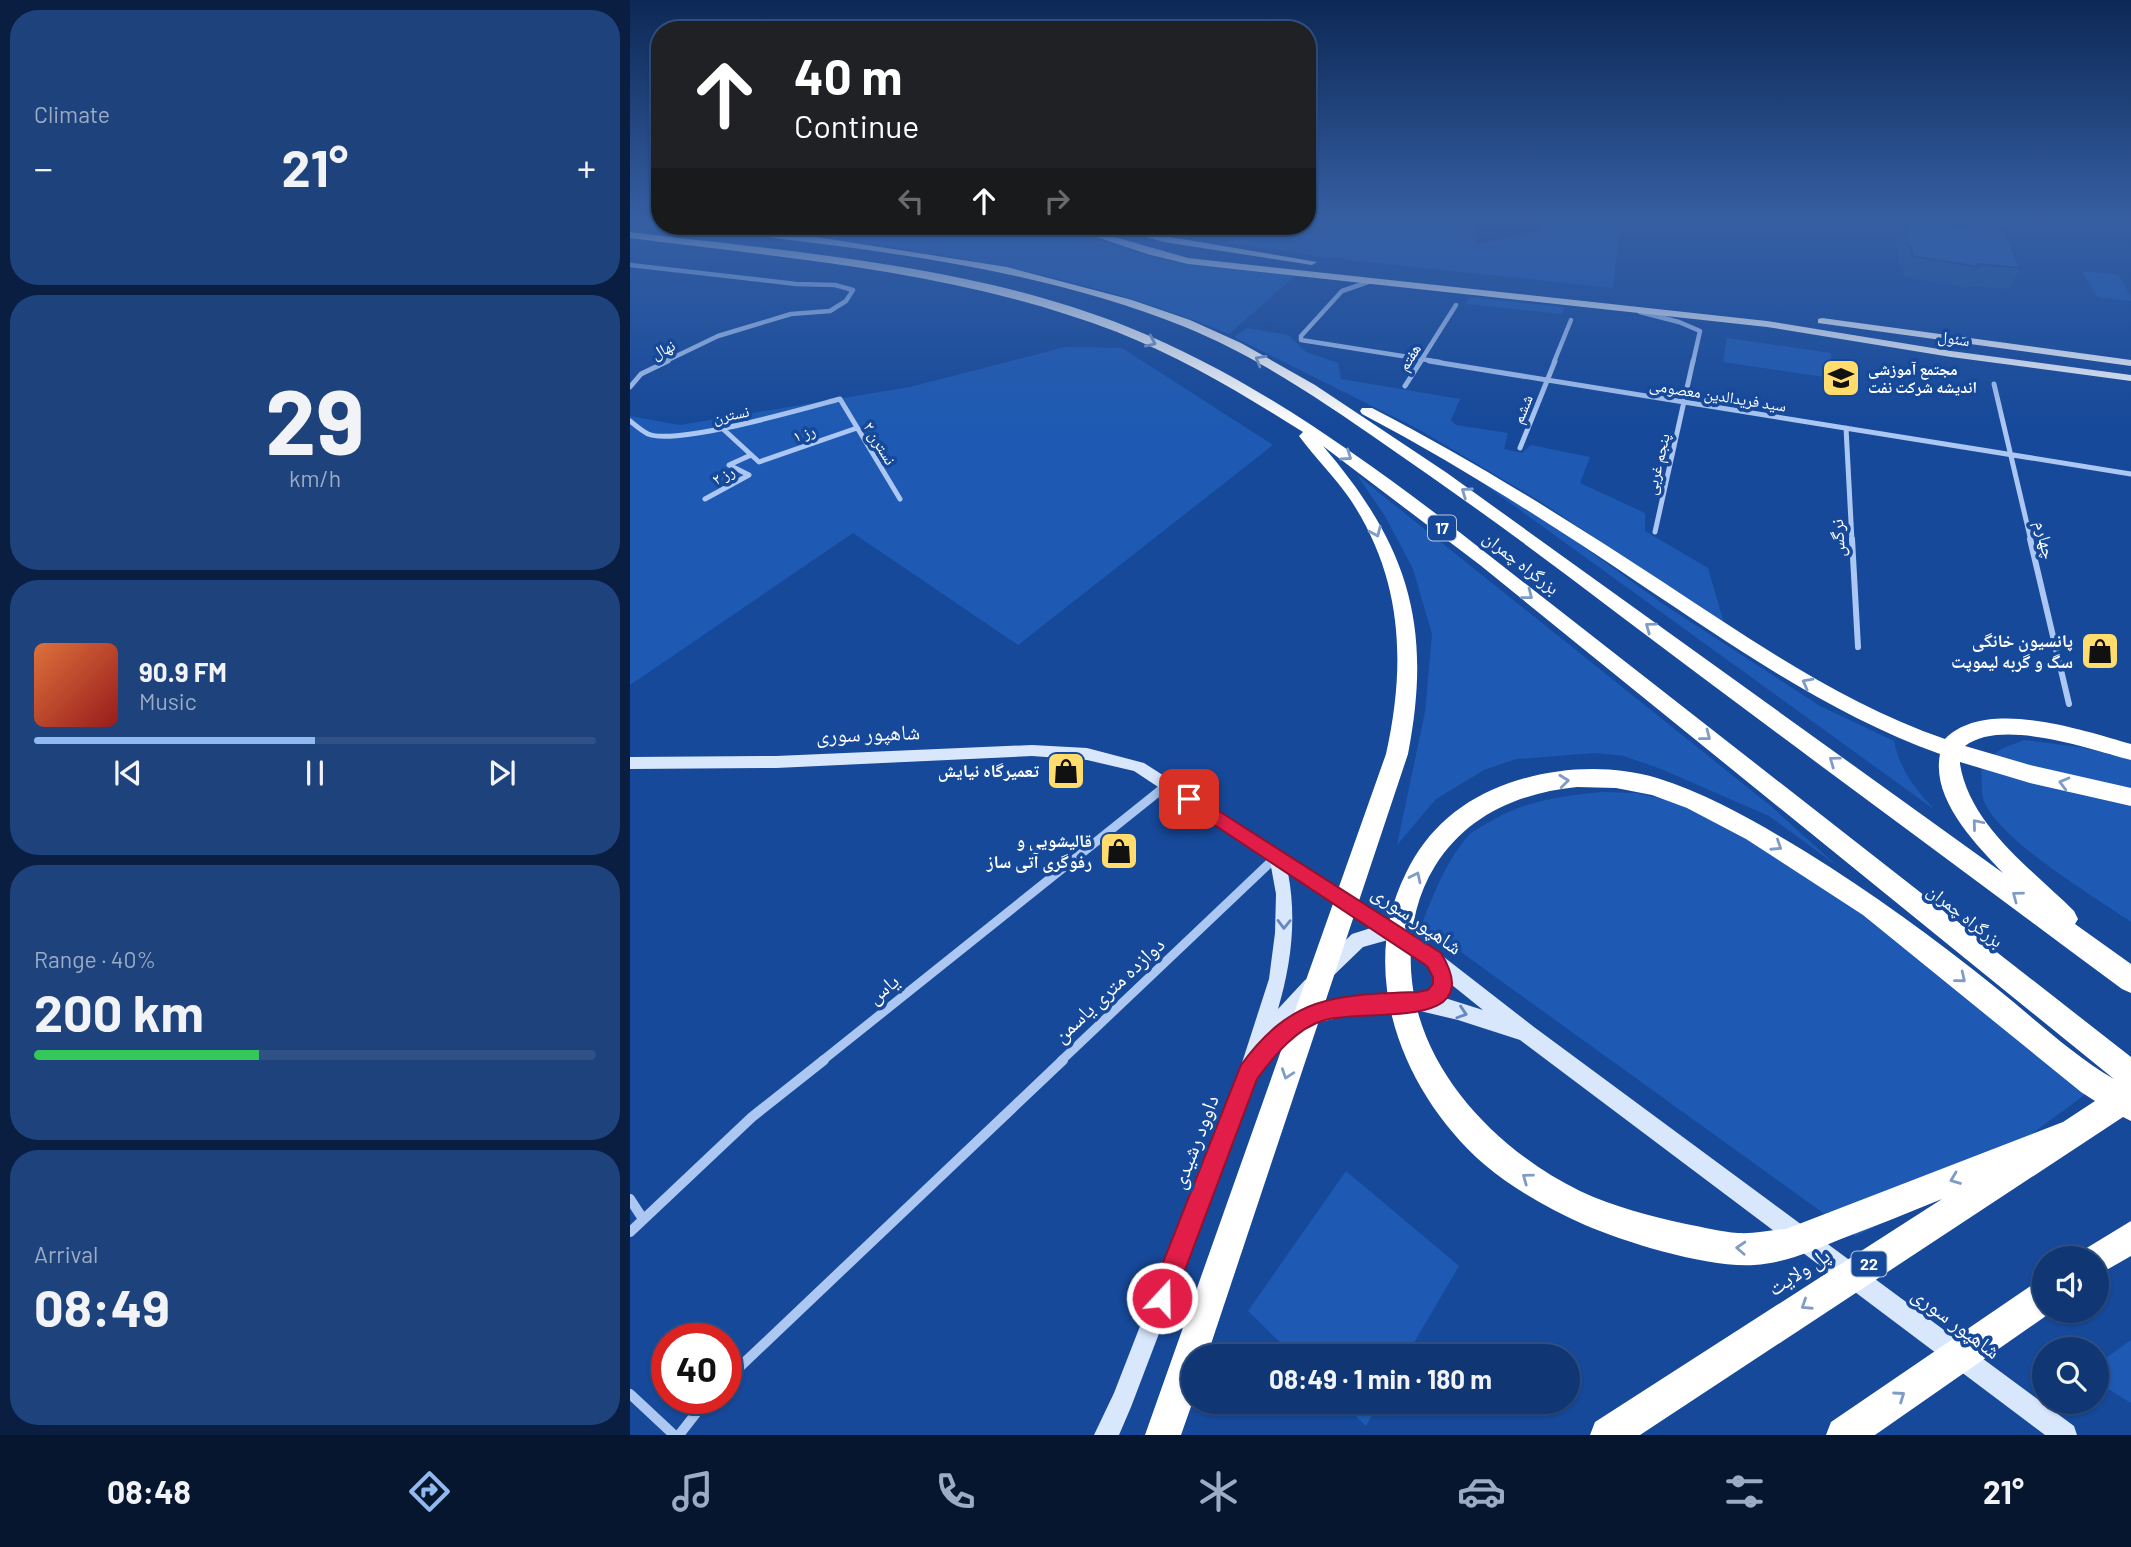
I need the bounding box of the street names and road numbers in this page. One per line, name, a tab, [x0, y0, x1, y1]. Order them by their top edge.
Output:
street label: سئول	[1936, 326, 1971, 351]
street label: نهال	[648, 335, 679, 364]
street label: هفتم	[1393, 340, 1426, 375]
street label: سید فریدالدین معصومی	[1648, 374, 1788, 417]
street label: ششم	[1507, 392, 1538, 427]
street label: نسترن	[711, 401, 751, 428]
street label: نسترن ۲	[858, 418, 901, 469]
street label: رز ۱	[790, 420, 818, 446]
street label: پنجم غربی	[1640, 431, 1675, 497]
street label: رز ۲	[708, 461, 738, 489]
road number: 17	[1428, 516, 1456, 540]
street label: نرگس	[1825, 518, 1850, 558]
street label: چهارم	[2029, 518, 2061, 562]
street label: بزرگراه چمران	[1479, 526, 1564, 599]
street label: شاهپور سوری	[815, 718, 921, 748]
street label: شاهپور سوری	[1367, 879, 1468, 960]
street label: بزرگراه چمران	[1923, 879, 2008, 952]
street label: دوازده متری یاسمن	[1047, 931, 1170, 1048]
street label: یاس	[861, 967, 904, 1010]
street label: داوود رشیدی	[1164, 1091, 1224, 1192]
street label: پل ولایت	[1762, 1241, 1835, 1302]
road number: 22	[1852, 1252, 1886, 1276]
street label: شاهپور سوری	[1907, 1280, 2006, 1364]

